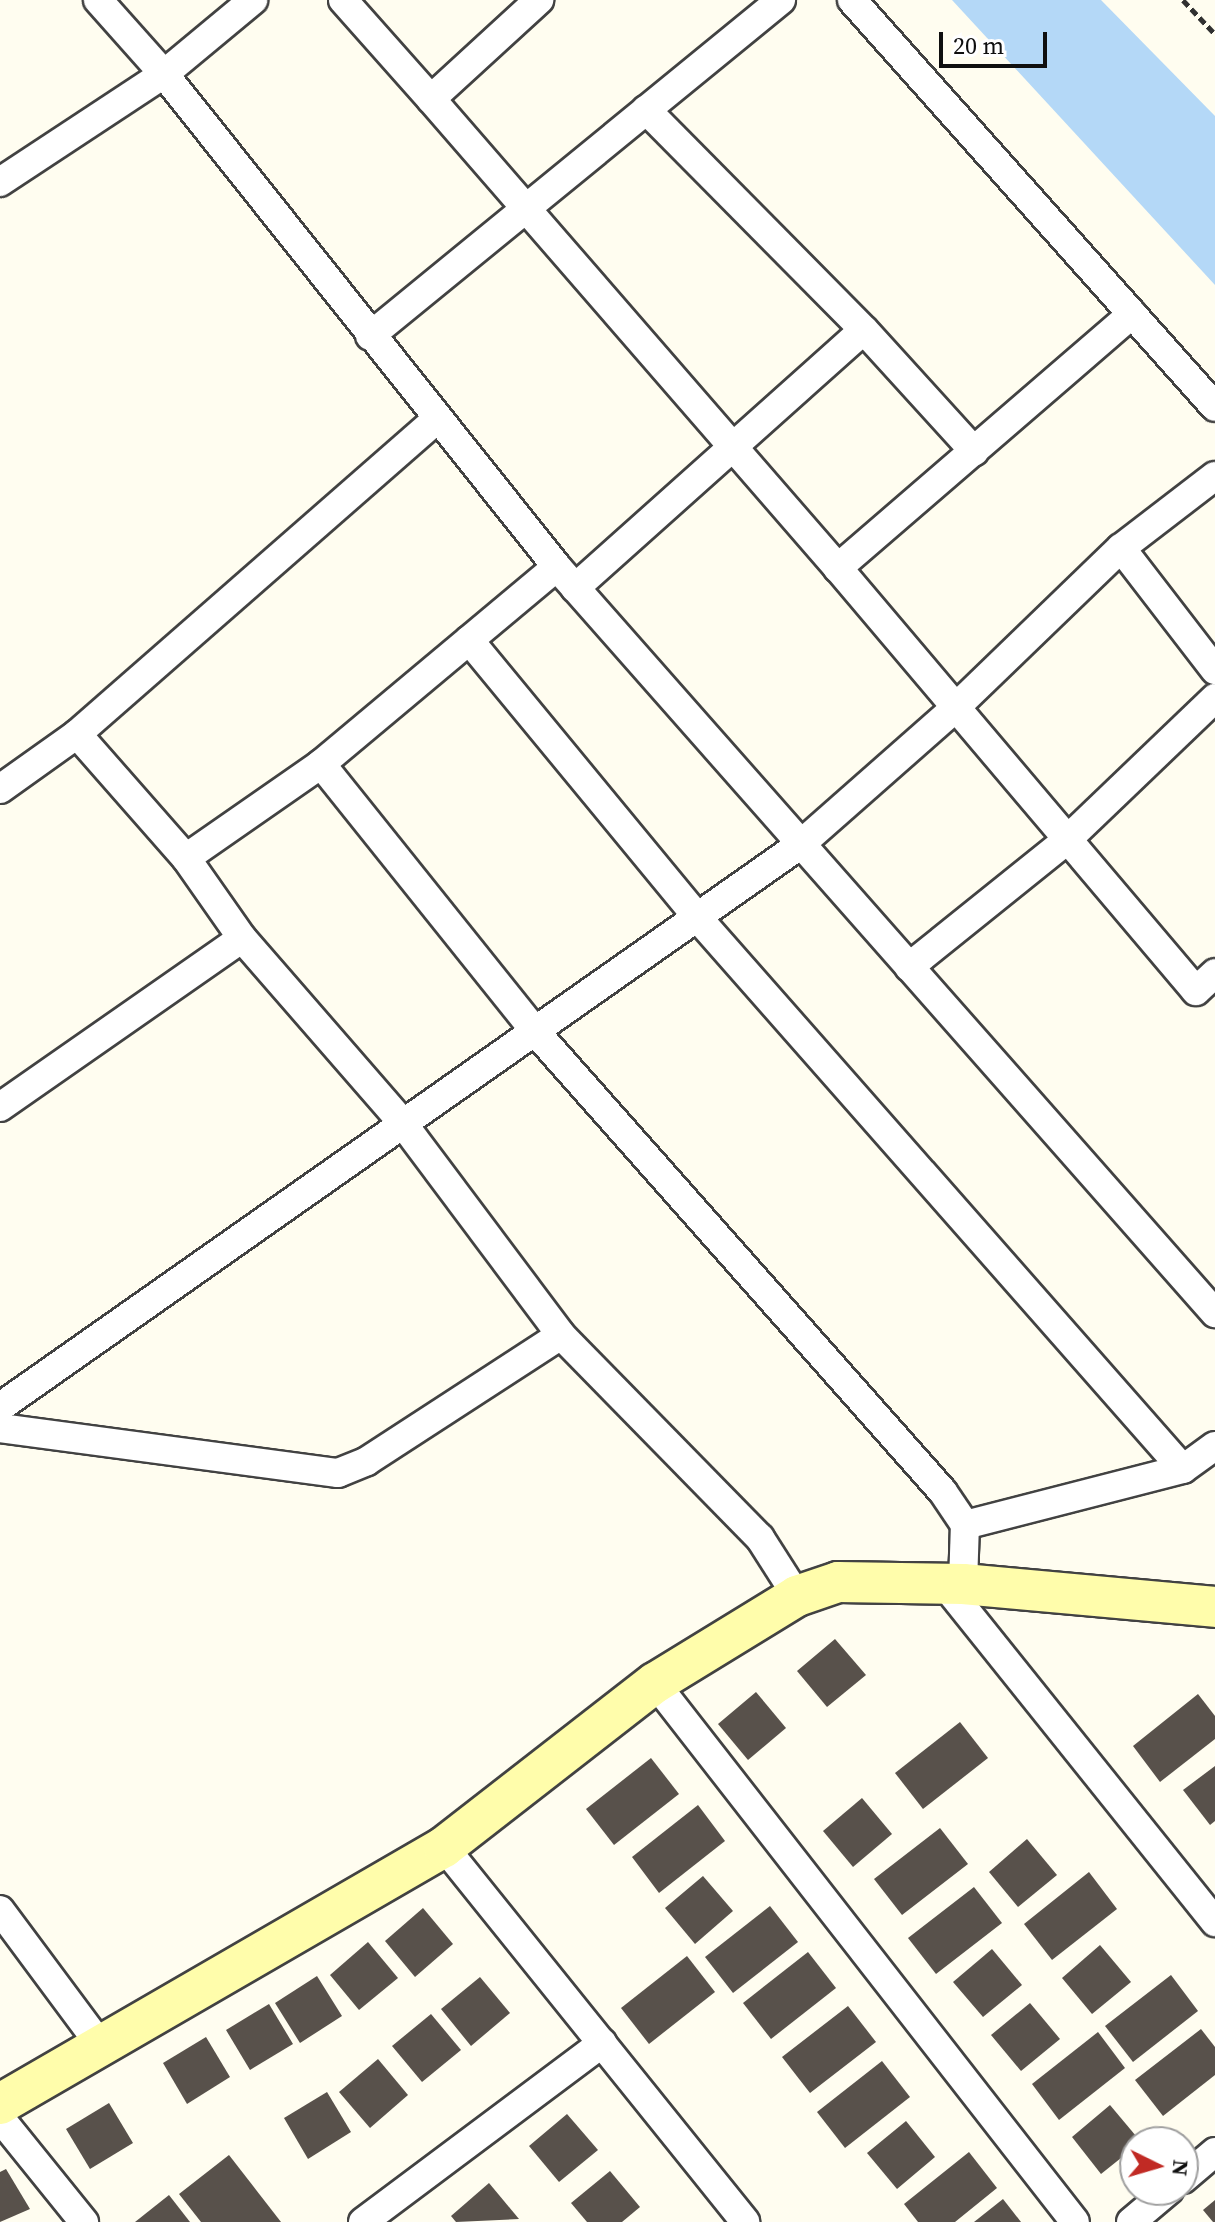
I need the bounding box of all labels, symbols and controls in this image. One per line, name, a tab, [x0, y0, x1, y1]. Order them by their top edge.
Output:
scale bar	[943, 16, 1051, 66]
text: 20 m	[953, 29, 1004, 62]
north arrow	[1119, 2126, 1199, 2206]
text: N	[1165, 2159, 1197, 2177]

